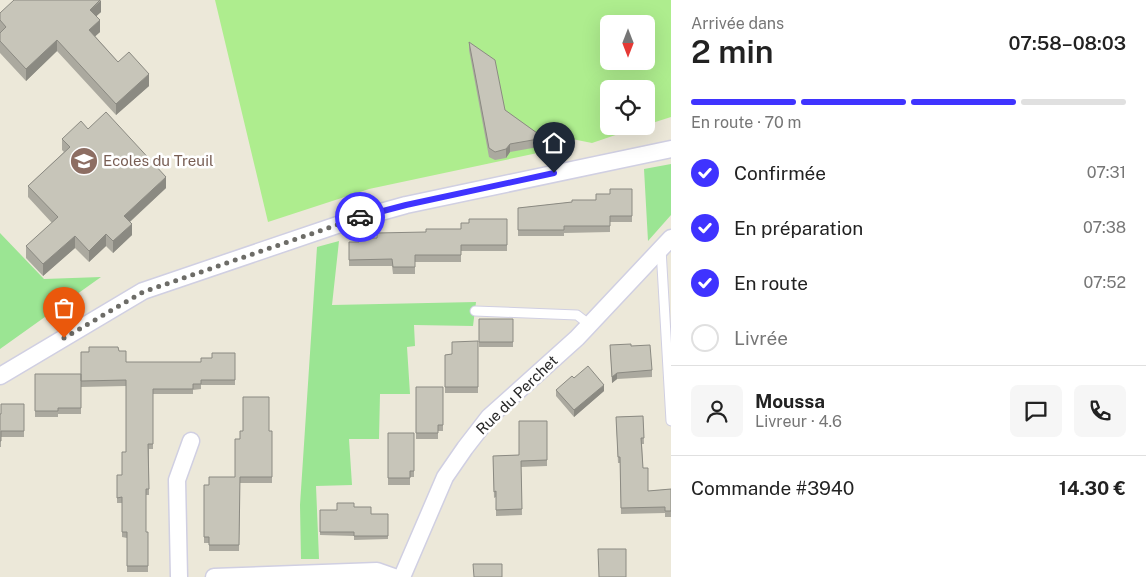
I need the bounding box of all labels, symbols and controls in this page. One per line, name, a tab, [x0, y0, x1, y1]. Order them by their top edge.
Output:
text: Arrivée dans	[691, 14, 784, 33]
north arrow	[600, 15, 655, 70]
map controls	[600, 15, 655, 135]
text: 07:58–08:03	[1009, 32, 1126, 54]
text: 2 min	[691, 33, 774, 70]
button: locate	[600, 80, 655, 135]
text: En route · 70 m	[691, 113, 801, 132]
pin	[533, 122, 575, 173]
icon: home	[540, 129, 568, 157]
school or university icon: Ecoles du Treuil	[69, 146, 99, 176]
place label: Ecoles du Treuil	[103, 152, 213, 169]
icon: check	[691, 159, 719, 187]
text: Confirmée	[734, 162, 826, 184]
text: 07:31	[1087, 163, 1126, 182]
courier	[335, 192, 385, 242]
icon: car	[346, 203, 374, 231]
icon: check	[691, 214, 719, 242]
text: En préparation	[734, 217, 863, 239]
text: 07:38	[1083, 218, 1126, 237]
icon: check	[691, 269, 719, 297]
text: En route	[734, 272, 808, 294]
text: 07:52	[1084, 273, 1126, 292]
pin	[43, 287, 85, 338]
icon: bag	[50, 294, 78, 322]
text: Livrée	[734, 327, 788, 349]
street label: Rue du Perchet	[473, 352, 561, 438]
button: person	[691, 385, 743, 437]
button: chat	[1010, 385, 1062, 437]
button: phone	[1074, 385, 1126, 437]
text: Moussa	[755, 390, 825, 412]
text: Livreur · 4.6	[755, 412, 842, 431]
text: Commande #3940	[691, 477, 854, 499]
text: 14.30 €	[1059, 477, 1126, 499]

